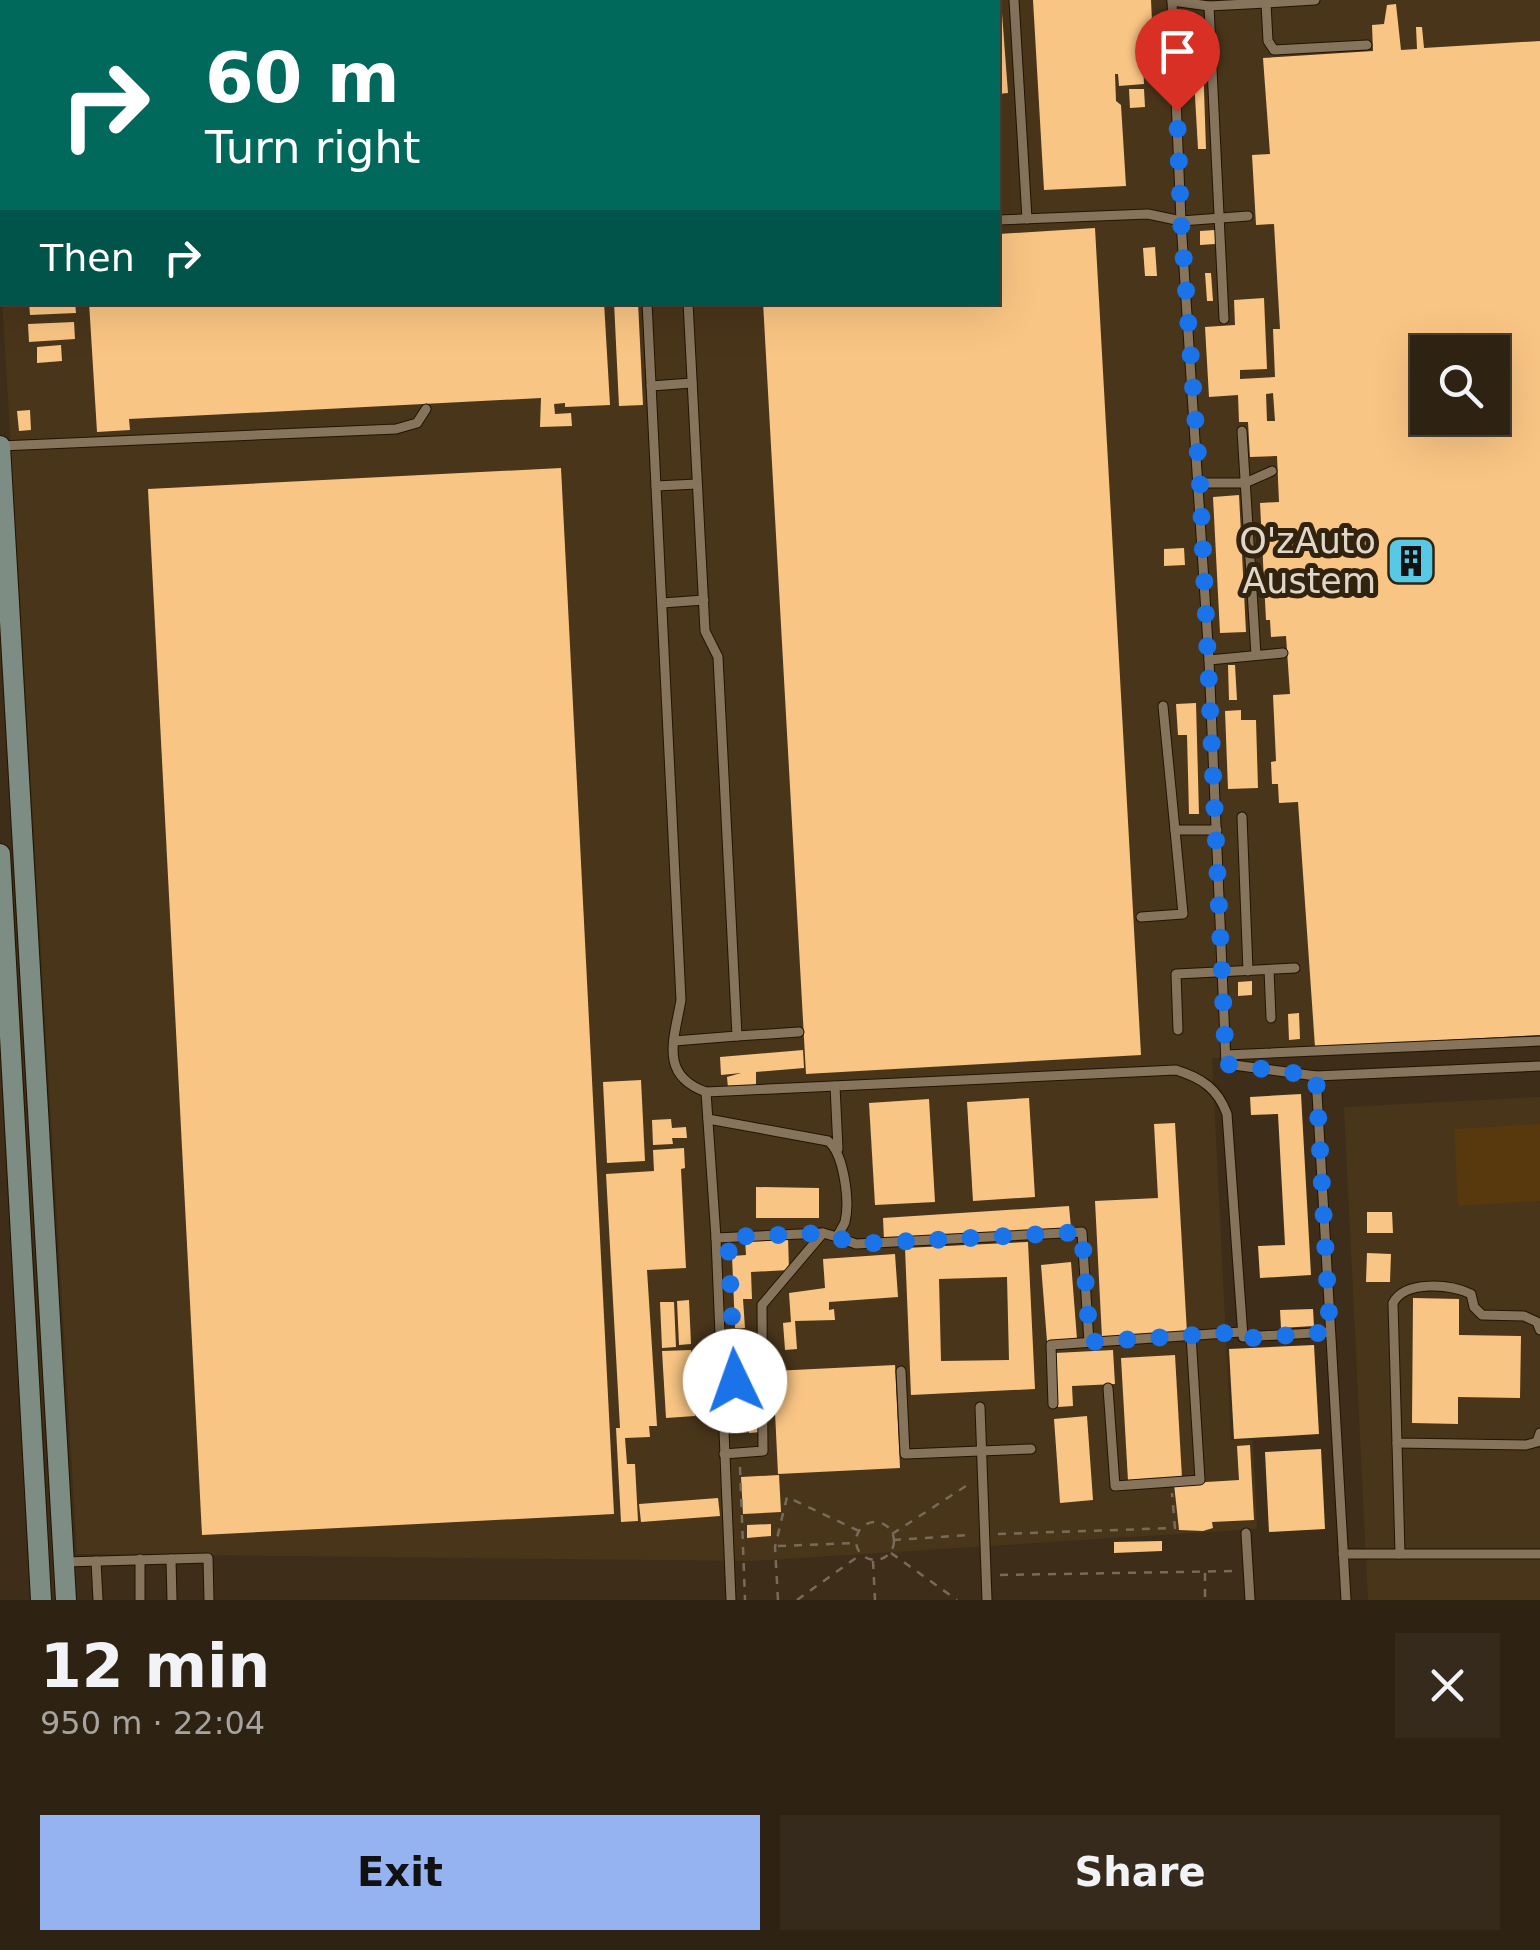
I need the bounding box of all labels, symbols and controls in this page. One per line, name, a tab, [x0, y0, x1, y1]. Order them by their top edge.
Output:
pin	[1135, 9, 1220, 112]
icon: arrive	[1150, 24, 1205, 79]
text: 60 m	[205, 37, 400, 119]
icon: right	[40, 40, 170, 170]
text: Turn right	[205, 121, 420, 174]
icon: right	[155, 230, 210, 285]
text: Then	[40, 236, 135, 280]
map controls	[1410, 335, 1510, 435]
button: search	[1410, 335, 1510, 435]
place label: O'zAuto Austem	[1239, 521, 1376, 601]
building icon: O'zAuto Austem	[1385, 535, 1437, 587]
position arrow	[683, 1329, 787, 1433]
text: 12 min	[40, 1631, 270, 1701]
button: close	[1395, 1633, 1500, 1738]
text: 950 m · 22:04	[40, 1704, 265, 1742]
button: Exit	[40, 1815, 760, 1930]
button: Share	[780, 1815, 1500, 1930]

